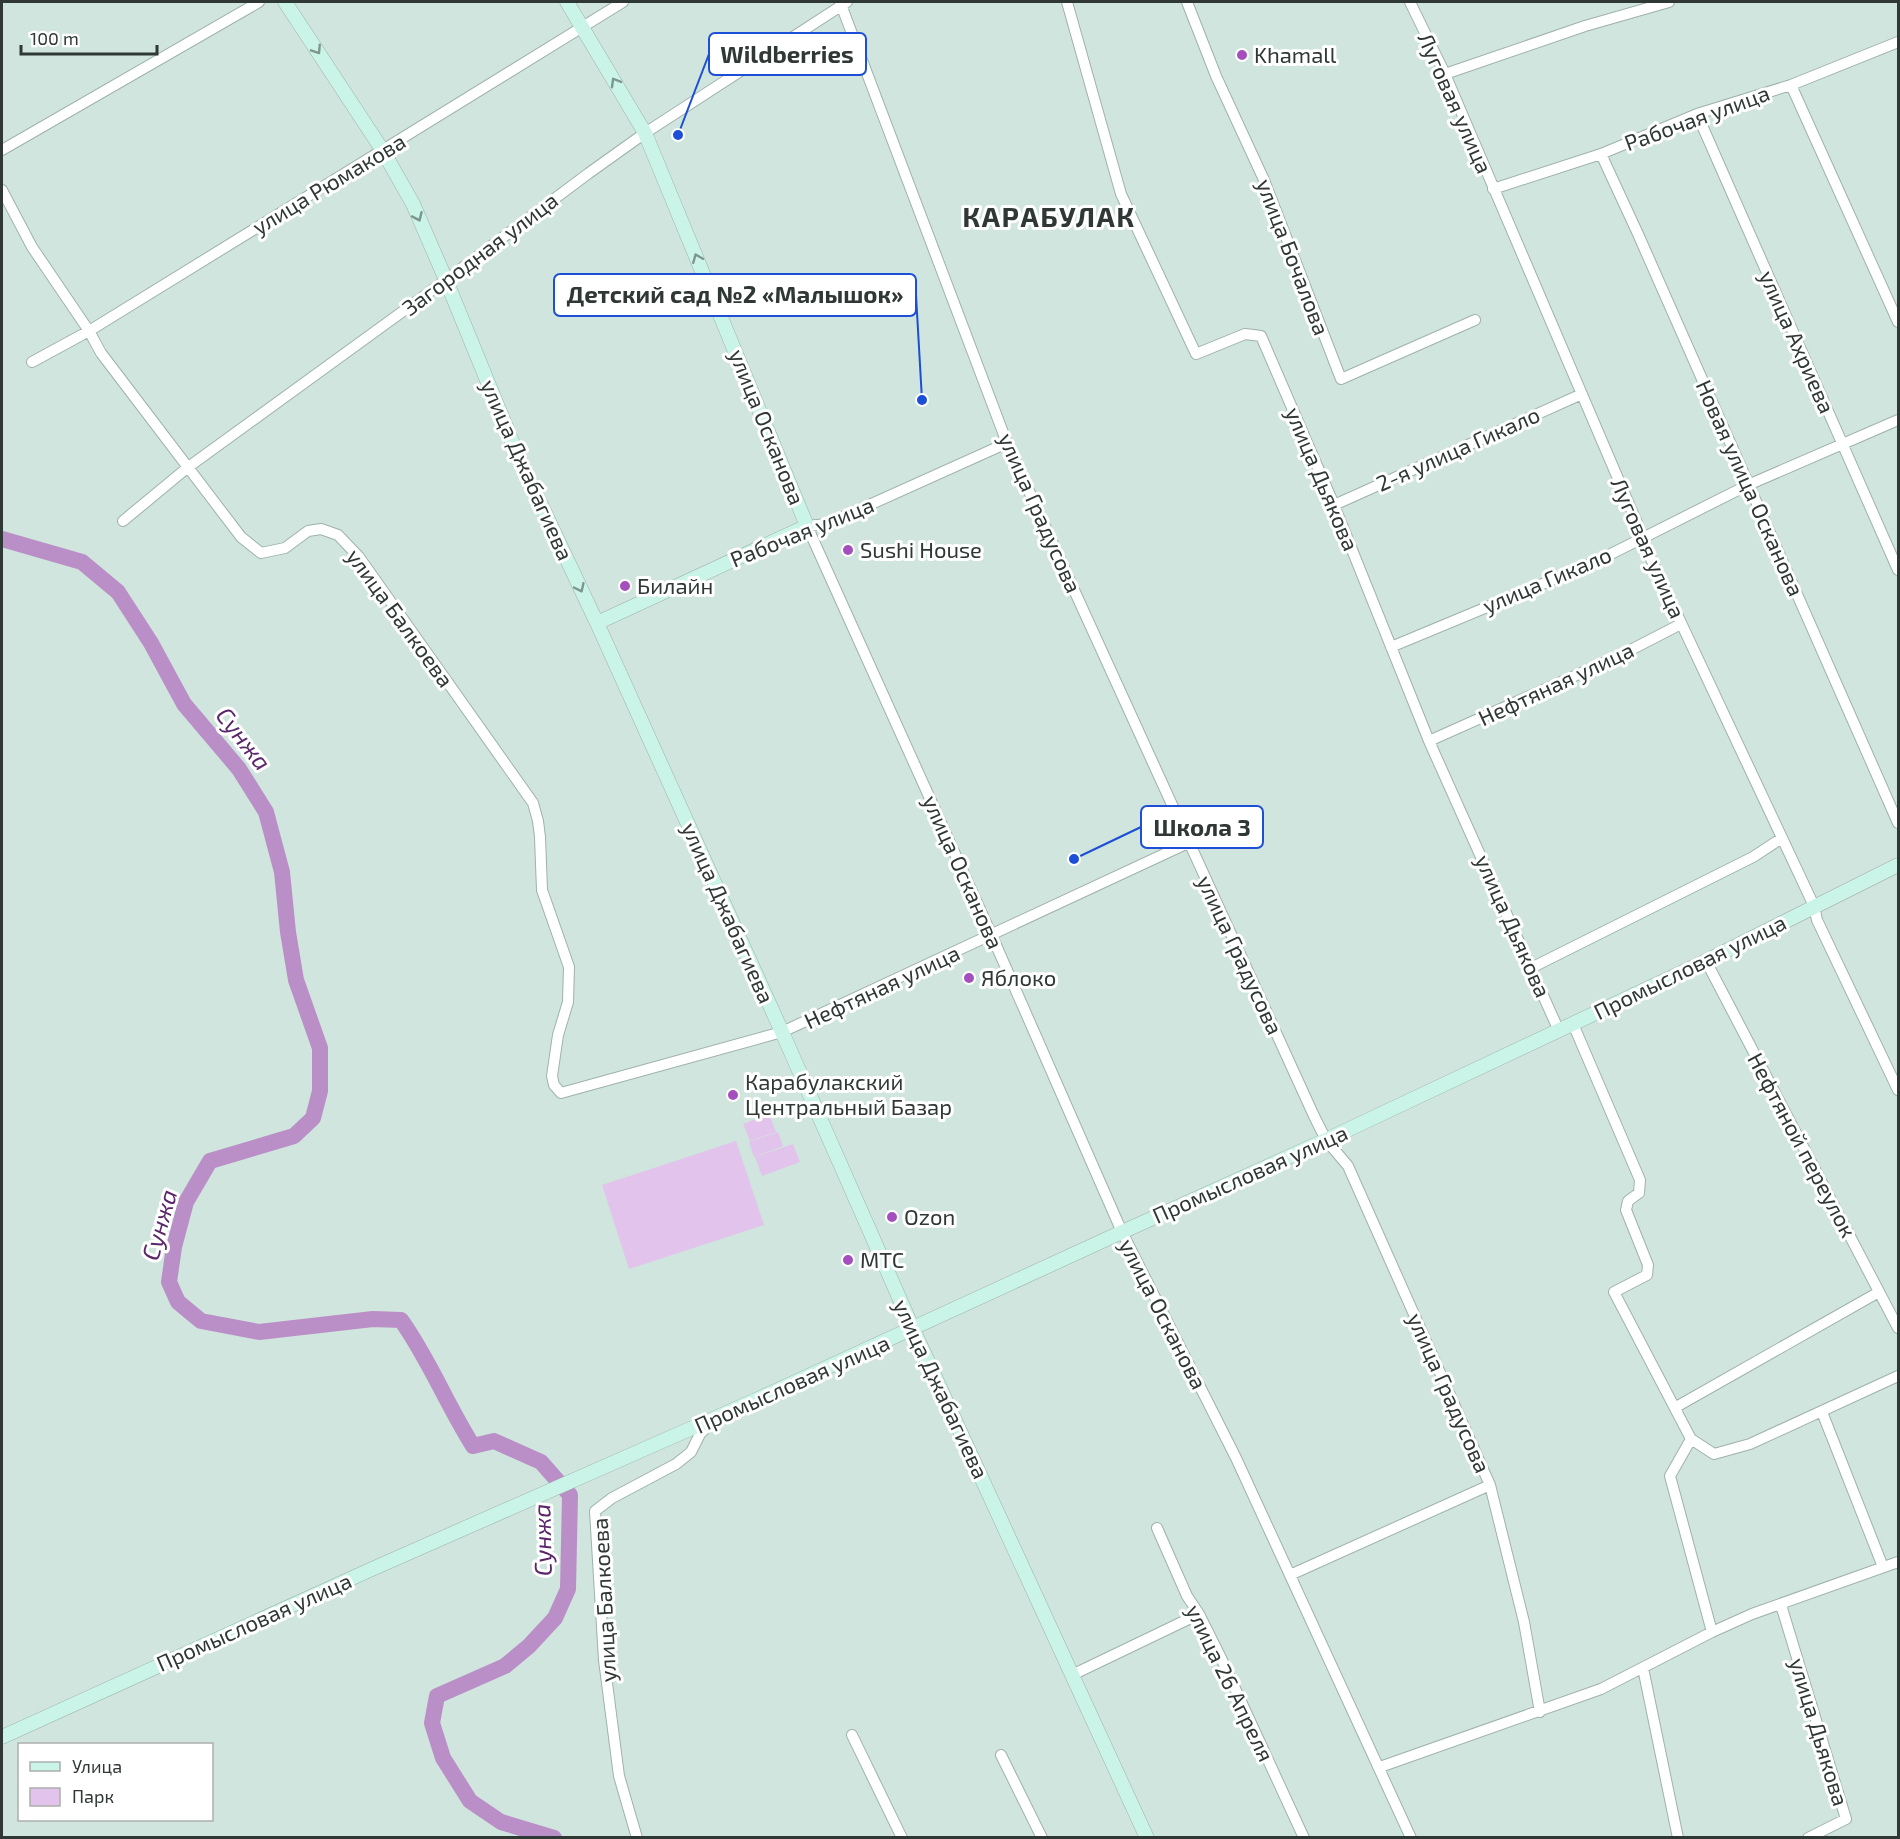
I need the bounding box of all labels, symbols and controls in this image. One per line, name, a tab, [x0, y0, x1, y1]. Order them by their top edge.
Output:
scale bar	[21, 18, 158, 56]
text: 100 m	[30, 27, 79, 49]
street label: Луговая улица	[1412, 28, 1499, 177]
callout: Wildberries	[709, 33, 866, 75]
text: Wildberries	[720, 39, 854, 68]
place label: Khamall	[1254, 41, 1337, 67]
one-way arrow	[310, 44, 321, 55]
marker: Khamall	[1235, 48, 1249, 62]
one-way arrow	[611, 78, 622, 88]
street label: Рабочая улица	[1621, 79, 1773, 156]
street label: улица Рюмакова	[247, 127, 410, 240]
street label: улица Бочалова	[1251, 175, 1336, 339]
street label: Загородная улица	[396, 186, 563, 321]
district label: КАРАБУЛАК	[962, 199, 1136, 233]
one-way arrow	[411, 210, 423, 221]
one-way arrow	[692, 253, 705, 264]
street label: улица Ахриева	[1754, 266, 1841, 417]
callout: Детский сад №2 «Малышок»	[554, 274, 916, 316]
text: Детский сад №2 «Малышок»	[566, 279, 904, 308]
street label: улица Осканова	[724, 345, 811, 509]
street label: улица Джабагиева	[475, 375, 579, 564]
street label: Новая улица Осканова	[1691, 375, 1810, 600]
street label: 2-я улица Гикало	[1372, 400, 1544, 497]
street label: улица Дьякова	[1280, 403, 1365, 555]
street label: улица Градусова	[993, 429, 1088, 597]
street label: Луговая улица	[1605, 473, 1692, 622]
street label: Рабочая улица	[726, 490, 878, 573]
place label: Sushi House	[860, 536, 982, 562]
street label: улица Гикало	[1478, 540, 1615, 619]
street label: улица Балкоева	[341, 543, 460, 692]
marker: Sushi House	[841, 543, 855, 557]
place label: Билайн	[637, 572, 713, 598]
marker: Билайн	[618, 579, 632, 593]
one-way arrow	[573, 581, 585, 592]
street label: Нефтяная улица	[1474, 636, 1638, 731]
water label: Сунжа	[210, 701, 278, 776]
street label: улица Осканова	[917, 791, 1009, 953]
callout: Школа 3	[1141, 806, 1263, 848]
text: Школа 3	[1153, 812, 1251, 841]
street label: улица Джабагиева	[676, 818, 780, 1007]
street label: улица Дьякова	[1470, 850, 1557, 1001]
street label: улица Градусова	[1192, 871, 1289, 1039]
street label: Промысловая улица	[1589, 908, 1790, 1025]
street label: Нефтяная улица	[800, 939, 964, 1034]
place label: Яблоко	[981, 964, 1056, 990]
marker: Яблоко	[962, 971, 976, 985]
street label: Нефтяной переулок	[1742, 1048, 1863, 1242]
place label: Карабулакский Центральный Базар	[745, 1068, 952, 1119]
marker: Карабулакский Центральный Базар	[726, 1088, 740, 1102]
street label: Промысловая улица	[1148, 1118, 1352, 1229]
water label: Сунжа	[135, 1186, 182, 1263]
place label: Ozon	[904, 1203, 955, 1229]
marker: Ozon	[885, 1210, 899, 1224]
street label: улица Осканова	[1114, 1234, 1213, 1394]
place label: МТС	[860, 1246, 904, 1272]
marker: МТС	[841, 1253, 855, 1267]
street label: улица Джабагиева	[888, 1295, 995, 1483]
street label: улица Градусова	[1402, 1309, 1497, 1477]
street label: Промысловая улица	[690, 1328, 894, 1439]
water label: Сунжа	[526, 1504, 557, 1576]
street label: улица Балкоева	[586, 1517, 621, 1683]
street label: Промысловая улица	[152, 1566, 356, 1677]
street label: улица 26 Апреля	[1181, 1600, 1280, 1766]
street label: улица Дьякова	[1784, 1655, 1855, 1809]
legend	[18, 1743, 213, 1821]
text: Улица	[72, 1755, 122, 1777]
text: Парк	[72, 1785, 114, 1807]

